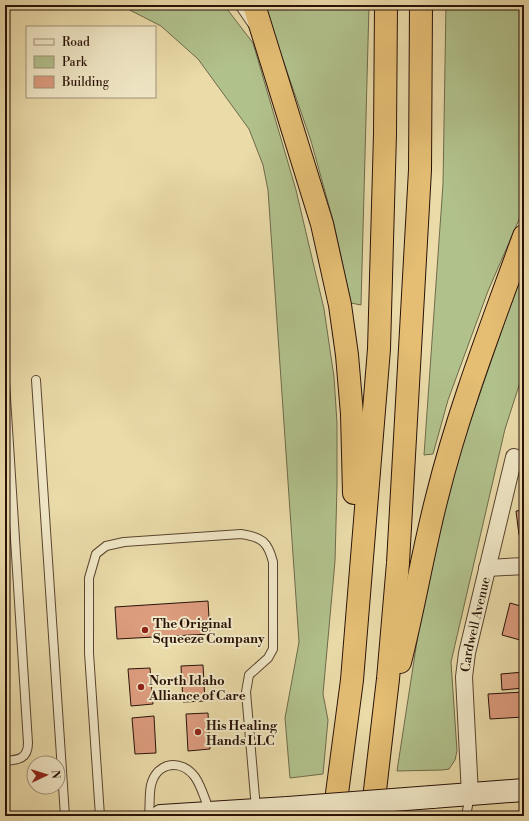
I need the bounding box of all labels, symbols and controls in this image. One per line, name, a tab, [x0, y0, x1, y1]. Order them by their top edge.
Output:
legend	[26, 26, 156, 98]
text: Road	[62, 35, 90, 50]
text: Park	[62, 55, 88, 70]
text: Building	[61, 75, 110, 90]
street label: Cardwell Avenue	[458, 575, 494, 673]
place label: The Original Squeeze Company	[153, 616, 265, 647]
marker: The Original Squeeze Company	[140, 625, 150, 635]
place label: North Idaho Alliance of Care	[148, 673, 246, 704]
marker: North Idaho Alliance of Care	[136, 682, 146, 692]
place label: His Healing Hands LLC	[206, 718, 278, 749]
marker: His Healing Hands LLC	[193, 727, 203, 737]
north arrow	[26, 755, 66, 795]
text: N	[48, 770, 62, 779]

